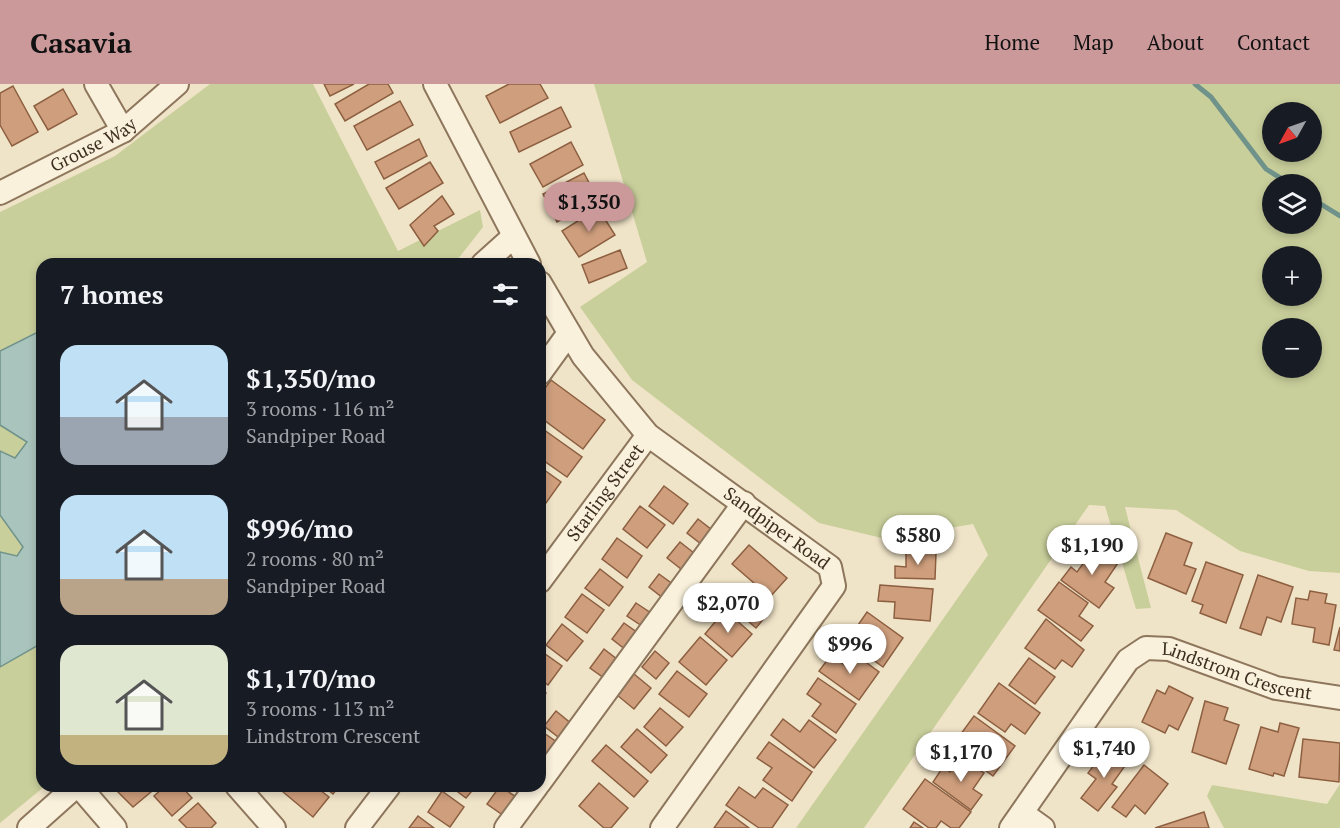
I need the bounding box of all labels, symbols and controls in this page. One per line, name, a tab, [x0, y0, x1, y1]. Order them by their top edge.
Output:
text: Casavia	[30, 24, 132, 61]
text: Home	[984, 28, 1040, 56]
text: Map	[1073, 28, 1114, 56]
text: About	[1147, 28, 1204, 56]
text: Contact	[1237, 28, 1310, 56]
north arrow	[1262, 102, 1322, 162]
map controls	[1262, 102, 1322, 378]
street label: Grouse Way	[46, 111, 142, 177]
button: layers	[1262, 174, 1322, 234]
pin: $1,350	[540, 182, 638, 233]
text: $1,350	[558, 188, 620, 215]
button: +	[1262, 246, 1322, 306]
text: 7 homes	[60, 277, 164, 311]
icon: filters	[489, 278, 522, 311]
button: −	[1262, 318, 1322, 378]
text: $1,350/mo	[246, 361, 376, 395]
icon: home	[108, 369, 180, 441]
text: 3 rooms · 116 m²	[246, 395, 394, 422]
text: Sandpiper Road	[246, 422, 386, 449]
street label: Starling Street	[561, 438, 649, 546]
street label: Sandpiper Road	[719, 481, 835, 574]
text: $996/mo	[246, 511, 353, 545]
pin: $580	[882, 515, 954, 566]
icon: home	[108, 519, 180, 591]
text: $580	[895, 521, 941, 548]
pin: $1,190	[1043, 525, 1141, 576]
text: $1,190	[1061, 531, 1123, 558]
text: 2 rooms · 80 m²	[246, 545, 384, 572]
text: Sandpiper Road	[246, 572, 386, 599]
pin: $2,070	[679, 583, 777, 634]
text: $2,070	[697, 589, 759, 616]
pin: $996	[814, 624, 886, 675]
text: $996	[827, 630, 873, 657]
street label: Lindstrom Crescent	[1162, 636, 1314, 705]
text: $1,170/mo	[246, 661, 376, 695]
icon: home	[108, 669, 180, 741]
text: 3 rooms · 113 m²	[246, 695, 394, 722]
text: Lindstrom Crescent	[246, 722, 421, 749]
pin: $1,740	[1055, 728, 1153, 779]
pin: $1,170	[912, 732, 1010, 783]
text: $1,740	[1073, 734, 1135, 761]
text: $1,170	[930, 738, 992, 765]

